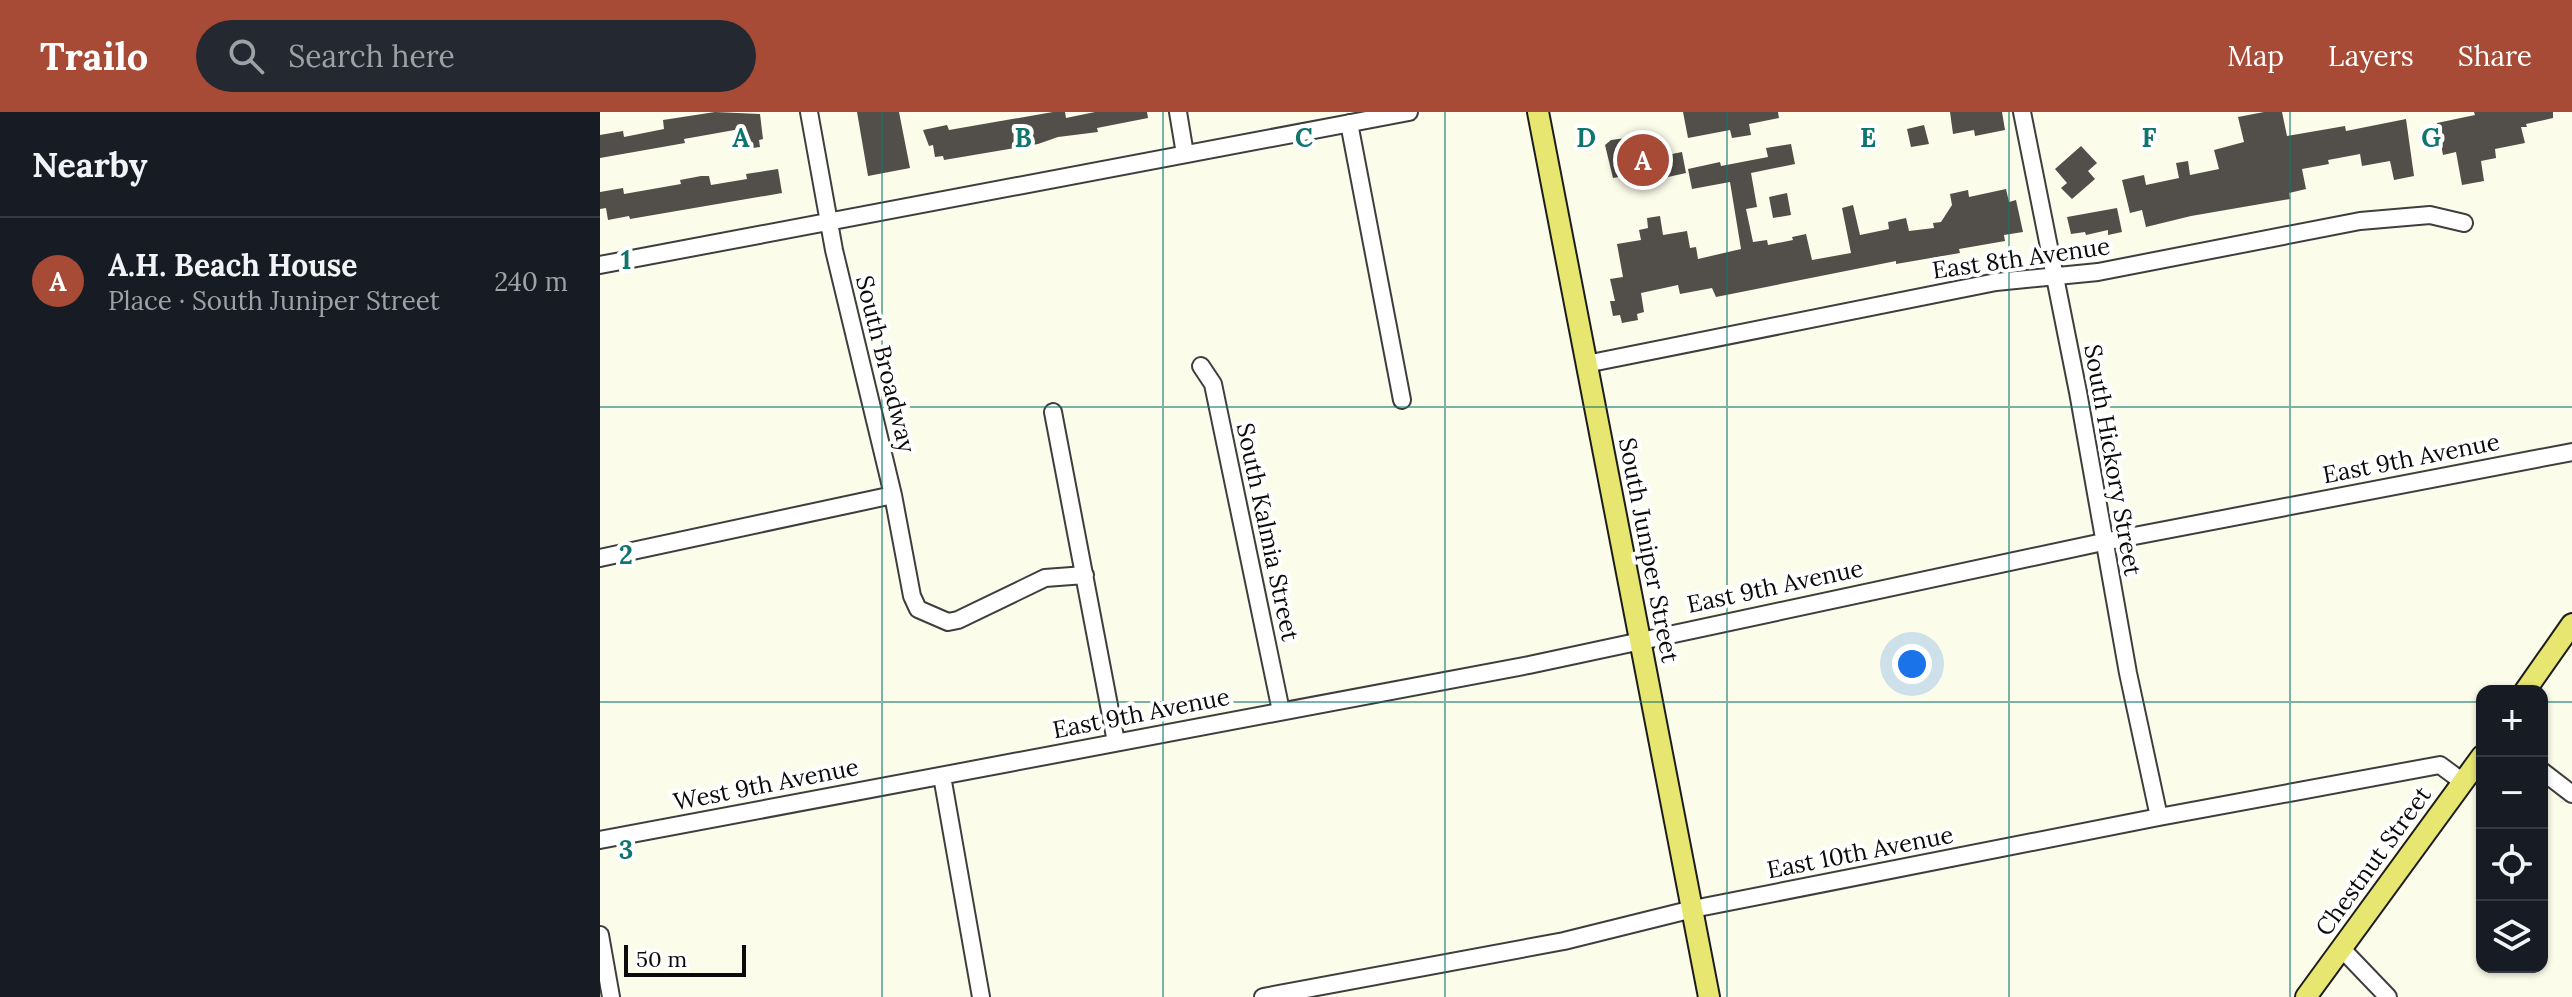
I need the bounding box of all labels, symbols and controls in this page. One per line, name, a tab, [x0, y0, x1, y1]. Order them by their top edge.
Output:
search box	[196, 20, 756, 92]
text: Trailo	[40, 32, 148, 80]
icon: search	[224, 34, 268, 78]
text: Search here	[288, 37, 455, 75]
text: Map	[2227, 38, 2284, 74]
text: Layers	[2328, 38, 2414, 74]
text: Share	[2458, 38, 2532, 74]
text: A	[732, 121, 750, 154]
text: B	[1014, 121, 1032, 154]
text: C	[1295, 121, 1313, 154]
text: D	[1576, 121, 1596, 154]
text: E	[1860, 121, 1876, 154]
text: F	[2142, 121, 2157, 154]
text: G	[2421, 121, 2441, 154]
pin: A	[1617, 130, 1669, 190]
text: Nearby	[32, 143, 148, 186]
street label: East 8th Avenue	[1930, 230, 2112, 286]
text: 1	[621, 243, 631, 276]
text: A.H. Beach House	[108, 246, 358, 284]
text: A	[49, 265, 67, 298]
text: 240 m	[494, 265, 568, 298]
street label: South Broadway	[849, 272, 923, 456]
text: Place · South Juniper Street	[108, 284, 440, 317]
street label: South Hickory Street	[2077, 342, 2149, 579]
street label: South Kalmia Street	[1230, 420, 1306, 645]
street label: East 9th Avenue	[2320, 426, 2502, 490]
street label: South Juniper Street	[1612, 435, 1686, 666]
text: 2	[619, 538, 633, 571]
street label: East 9th Avenue	[1684, 552, 1866, 620]
your location	[1892, 644, 1932, 684]
street label: East 9th Avenue	[1050, 681, 1232, 745]
map controls	[2476, 685, 2548, 973]
button: +	[2476, 685, 2548, 757]
street label: West 9th Avenue	[671, 751, 861, 817]
button: −	[2476, 757, 2548, 829]
street label: Chestnut Street	[2308, 780, 2438, 942]
street label: East 10th Avenue	[1764, 819, 1956, 885]
button: locate	[2476, 829, 2548, 901]
text: 3	[619, 833, 633, 866]
button: layers	[2476, 901, 2548, 973]
scale bar	[624, 941, 746, 977]
text: 50 m	[636, 945, 687, 973]

